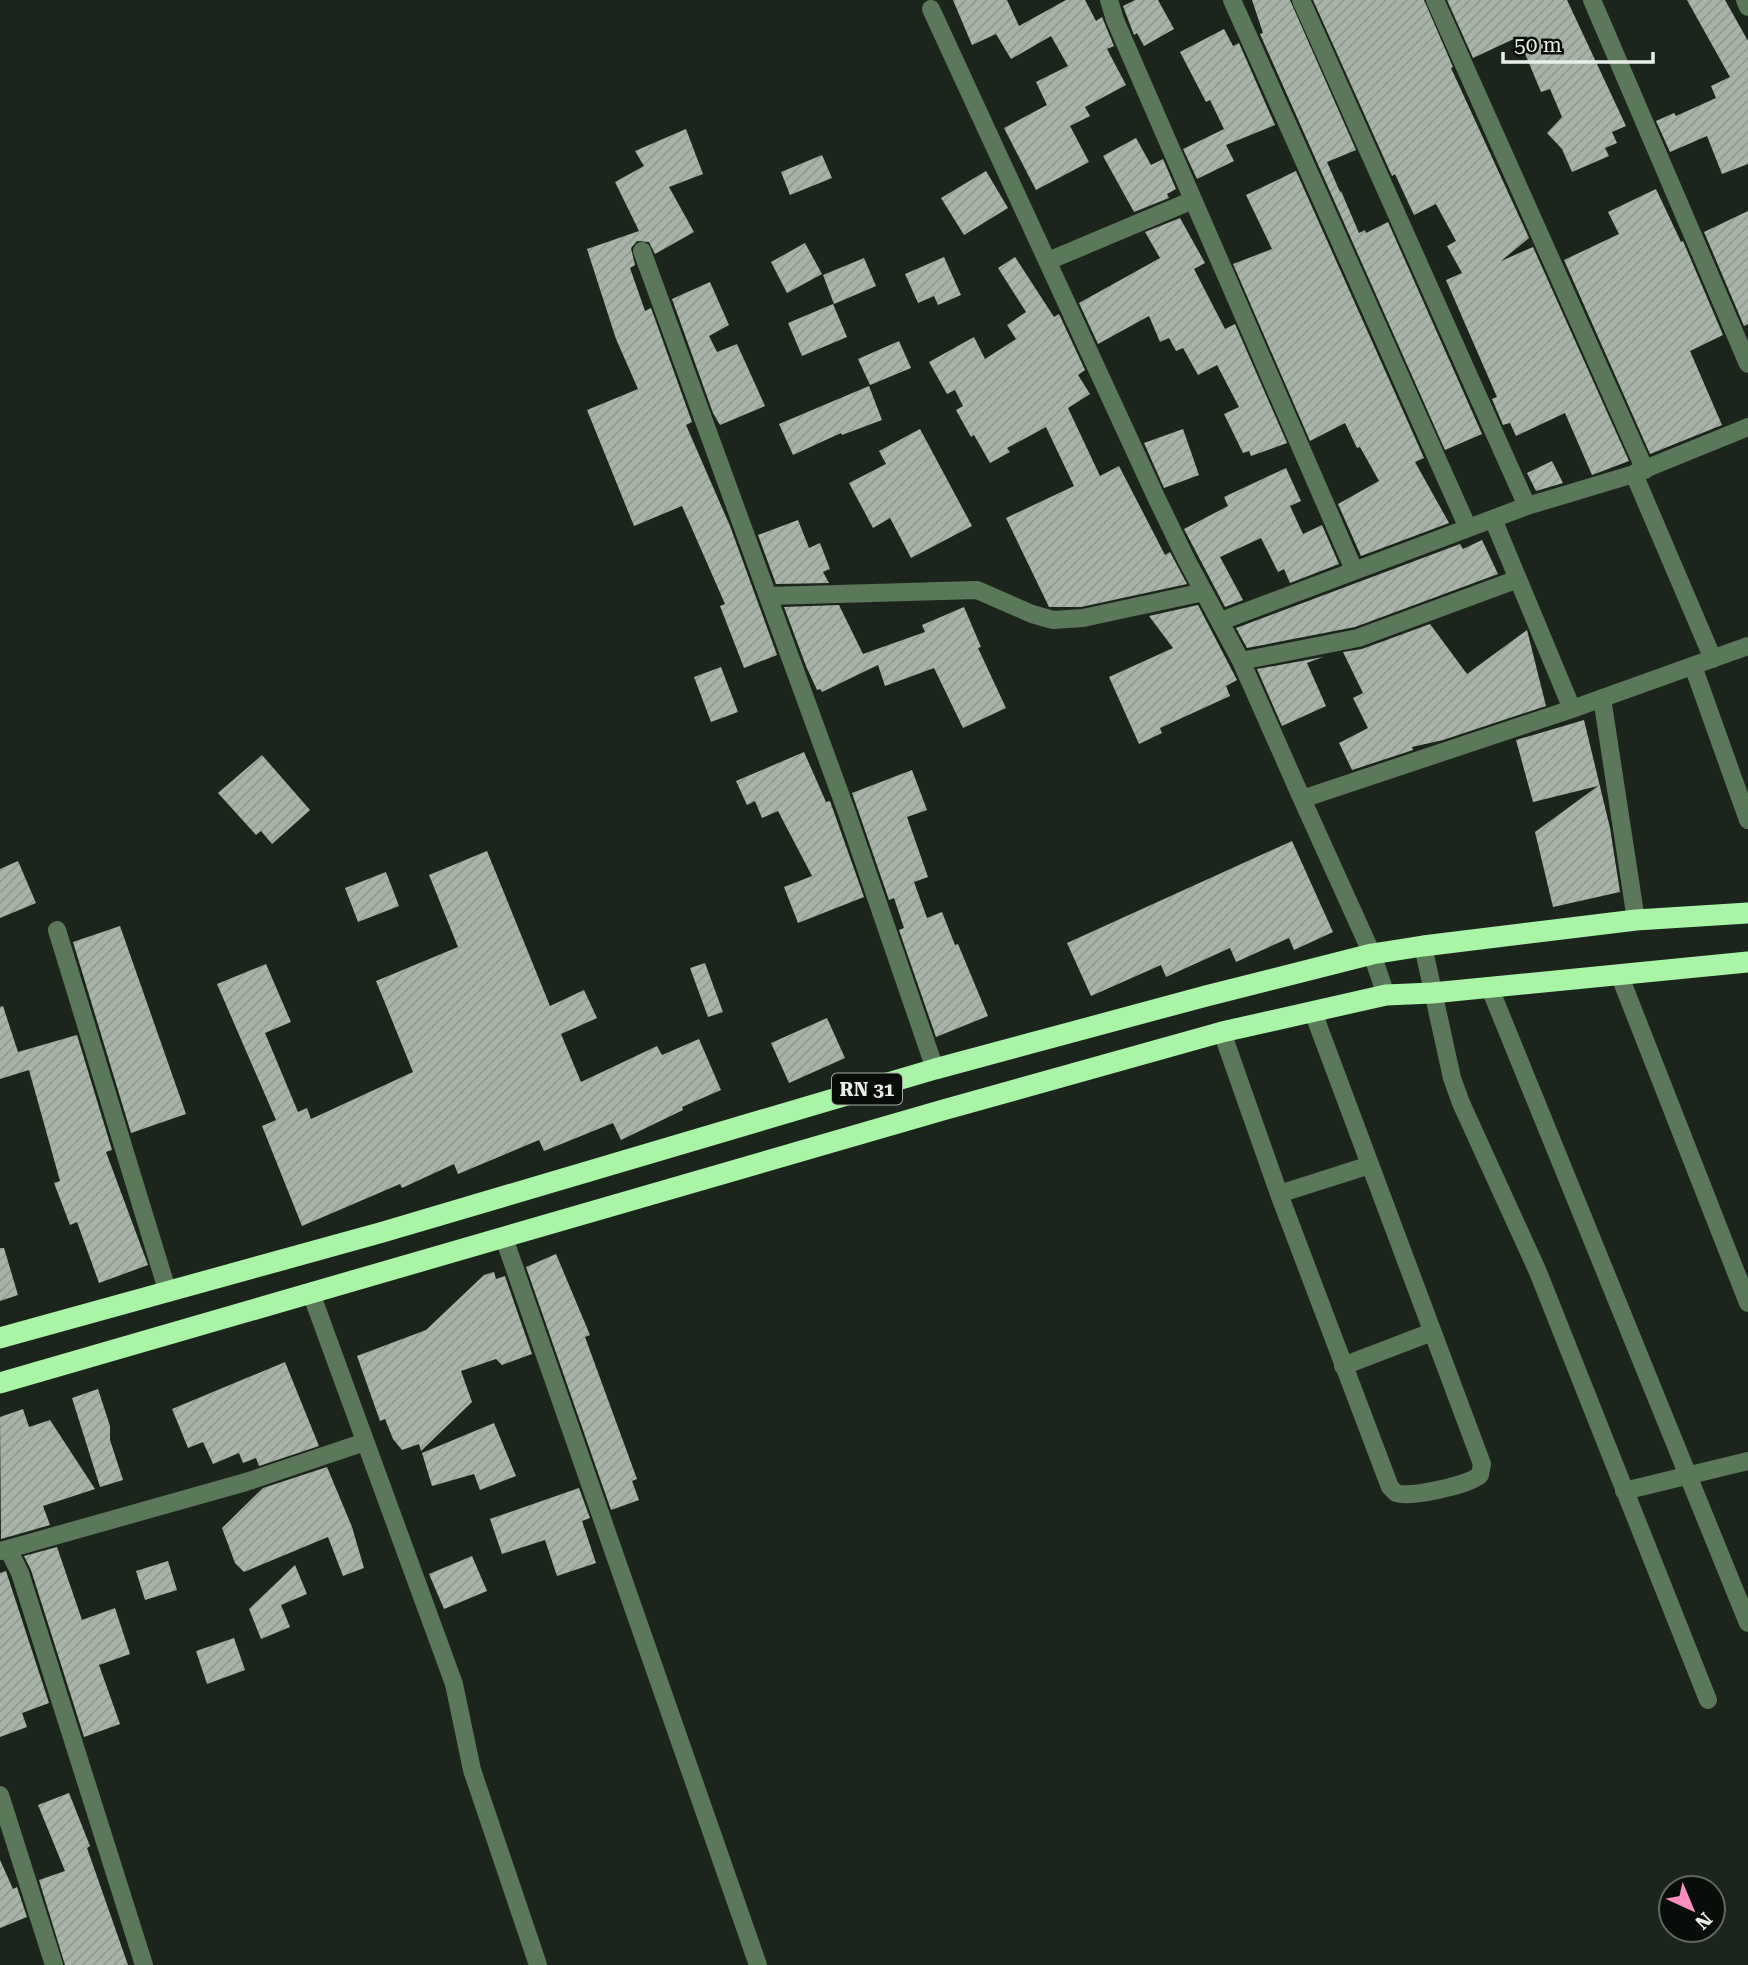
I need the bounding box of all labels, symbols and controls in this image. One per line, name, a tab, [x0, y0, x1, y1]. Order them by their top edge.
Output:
scale bar	[1503, 21, 1654, 65]
text: 50 m	[1514, 33, 1562, 57]
road number: RN 31	[832, 1074, 902, 1105]
north arrow	[1657, 1874, 1727, 1944]
text: N	[1690, 1908, 1717, 1934]

